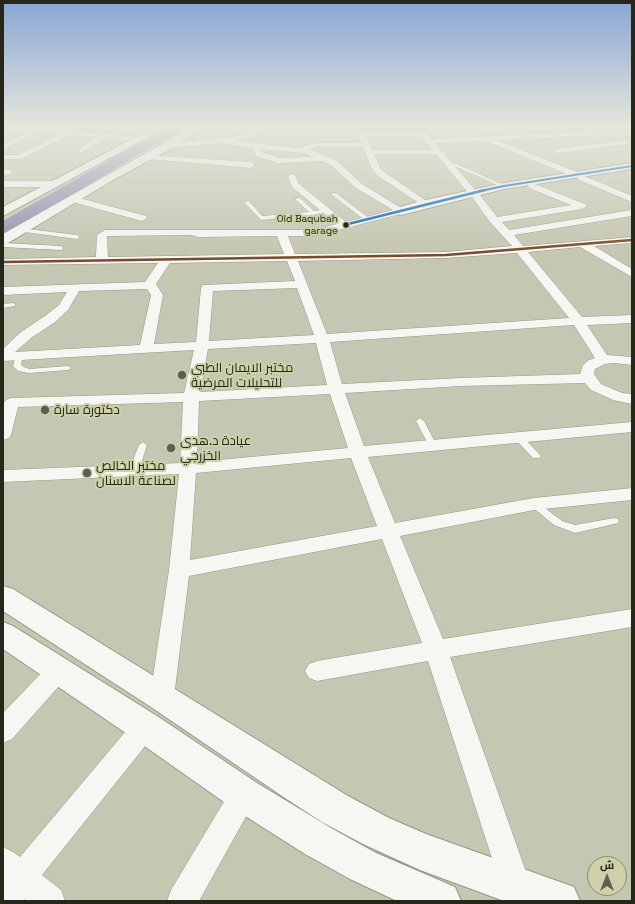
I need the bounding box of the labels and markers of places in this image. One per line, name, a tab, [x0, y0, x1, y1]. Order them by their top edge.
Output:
place label: Old Baqubah garage	[277, 213, 338, 236]
marker: Old Baqubah garage	[341, 220, 351, 230]
place label: مختبر الايمان الطبي للتحليلات المرضية	[191, 360, 293, 391]
marker: مختبر الايمان الطبي للتحليلات المرضية	[176, 369, 188, 381]
place label: دكتورة سارة	[54, 402, 120, 418]
marker: دكتورة سارة	[39, 404, 51, 416]
place label: عيادة د.هدى الخزرجي	[180, 433, 251, 464]
marker: عيادة د.هدى الخزرجي	[165, 442, 177, 454]
place label: مختبر الخالص لصناعة الاسنان	[96, 458, 176, 489]
marker: مختبر الخالص لصناعة الاسنان	[81, 467, 93, 479]

